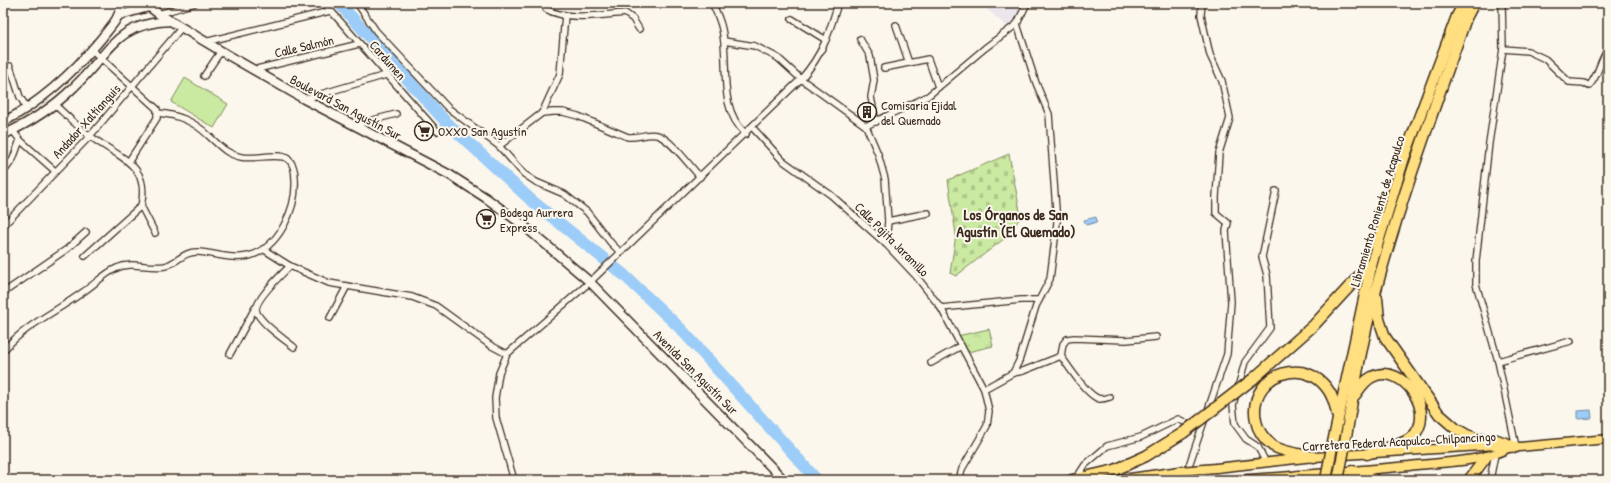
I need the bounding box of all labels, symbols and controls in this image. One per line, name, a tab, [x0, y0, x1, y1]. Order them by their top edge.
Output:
street label: Calle Salmón	[273, 30, 336, 62]
street label: Cardumen	[366, 36, 410, 84]
street label: Boulevard San Agustín Sur	[287, 70, 405, 144]
street label: Andador Xaltianguis	[48, 80, 124, 162]
place label: Comisaria Ejidal del Quemado	[881, 96, 957, 129]
building icon: Comisaria Ejidal del Quemado	[856, 101, 878, 123]
supermarket icon: OXXO San Agustín	[413, 120, 435, 142]
place label: OXXO San Agustín	[438, 122, 527, 140]
street label: Libramiento Poniente de Acapulco	[1345, 133, 1409, 289]
street label: Calle Pajita Jaramillo	[851, 198, 933, 280]
place label: Bodega Aurrera Express	[500, 203, 573, 236]
district label: Los Órganos de San Agustín (El Quemado)	[957, 204, 1075, 243]
supermarket icon: Bodega Aurrera Express	[475, 208, 497, 230]
street label: Avenida San Agustín Sur	[650, 326, 742, 418]
street label: Carretera Federal Acapulco-Chilpancingo	[1302, 427, 1496, 455]

